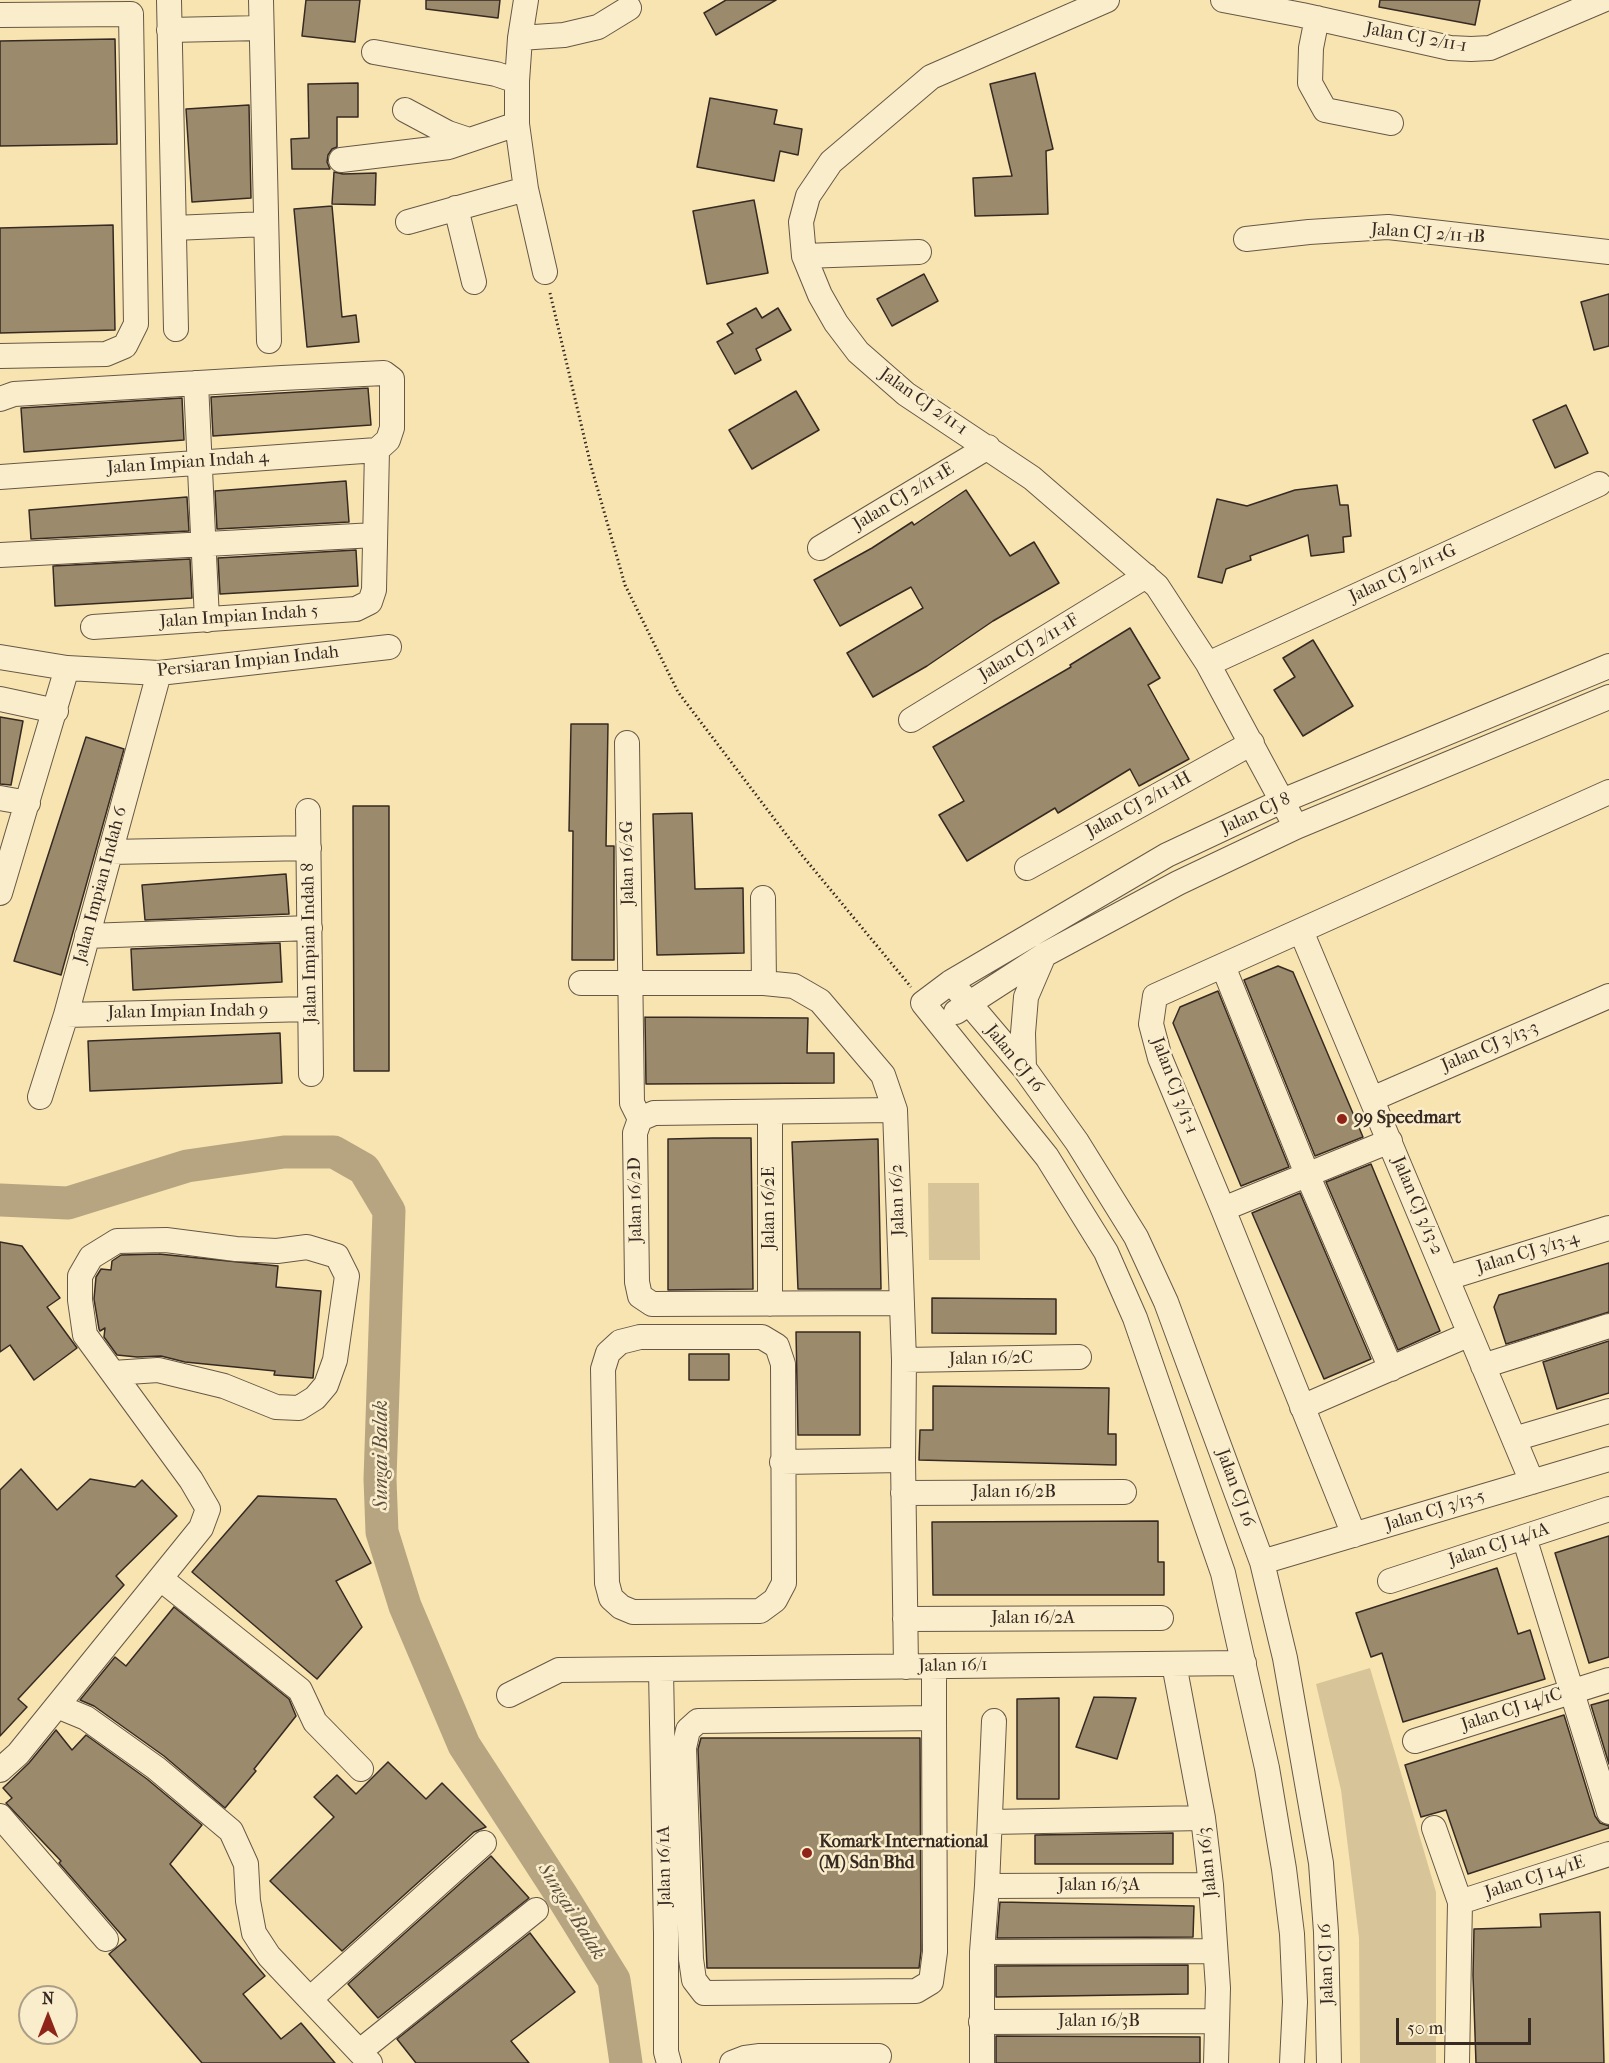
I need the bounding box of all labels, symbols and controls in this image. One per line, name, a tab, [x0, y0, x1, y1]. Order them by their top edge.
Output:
street label: Jalan CJ 2/11-1	[1364, 18, 1468, 58]
street label: Jalan CJ 2/11-1B	[1370, 219, 1486, 249]
street label: Jalan CJ 2/11-1	[875, 364, 971, 440]
street label: Jalan Impian Indah 4	[106, 447, 270, 479]
street label: Jalan CJ 2/11-1E	[850, 458, 958, 536]
street label: Jalan CJ 2/11-1G	[1346, 540, 1460, 608]
street label: Jalan Impian Indah 5	[159, 601, 319, 633]
street label: Jalan CJ 2/11-1F	[975, 610, 1083, 686]
street label: Persiaran Impian Indah	[156, 642, 340, 682]
street label: Jalan CJ 2/11-1H	[1083, 767, 1195, 843]
street label: Jalan CJ 8	[1218, 789, 1294, 839]
street label: Jalan Impian Indah 6	[70, 804, 132, 966]
street label: Jalan 16/2G	[616, 820, 640, 906]
street label: Jalan Impian Indah 8	[298, 863, 322, 1023]
street label: Jalan Impian Indah 9	[107, 1000, 269, 1024]
street label: Jalan CJ 3/13-3	[1439, 1017, 1541, 1077]
street label: Jalan CJ 16	[980, 1021, 1048, 1097]
street label: Jalan CJ 3/13-1	[1146, 1035, 1202, 1137]
place label: 99 Speedmart	[1354, 1108, 1461, 1130]
marker: 99 Speedmart	[1335, 1112, 1349, 1126]
street label: Jalan CJ 3/13-2	[1387, 1154, 1447, 1258]
street label: Jalan 16/2D	[624, 1157, 648, 1243]
street label: Jalan 16/2	[886, 1164, 910, 1236]
street label: Jalan 16/2E	[759, 1166, 781, 1250]
street label: Jalan CJ 3/13-4	[1474, 1227, 1582, 1279]
street label: Jalan 16/2C	[949, 1347, 1033, 1371]
water label: Sungai Balak	[370, 1400, 394, 1510]
street label: Jalan CJ 16	[1211, 1446, 1259, 1530]
street label: Jalan 16/2B	[972, 1482, 1056, 1504]
street label: Jalan CJ 3/13-5	[1383, 1486, 1487, 1536]
street label: Jalan CJ 14/1A	[1446, 1519, 1552, 1571]
street label: Jalan 16/2A	[991, 1608, 1075, 1630]
street label: Jalan 16/1	[918, 1655, 988, 1677]
street label: Jalan CJ 14/1C	[1459, 1683, 1565, 1737]
street label: Jalan 16/1A	[653, 1825, 677, 1907]
street label: Jalan 16/3	[1194, 1826, 1222, 1898]
place label: Komark International (M) Sdn Bhd	[819, 1832, 988, 1874]
marker: Komark International (M) Sdn Bhd	[800, 1846, 814, 1860]
street label: Jalan CJ 14/1E	[1482, 1852, 1588, 1904]
water label: Sungai Balak	[532, 1859, 610, 1965]
street label: Jalan 16/3A	[1058, 1875, 1140, 1897]
street label: Jalan CJ 16	[1315, 1923, 1339, 2005]
north arrow	[18, 1985, 78, 2045]
text: N	[42, 1989, 54, 2008]
scale bar	[1399, 2006, 1534, 2044]
street label: Jalan 16/3B	[1058, 2011, 1140, 2033]
text: 50 m	[1407, 2018, 1443, 2039]

